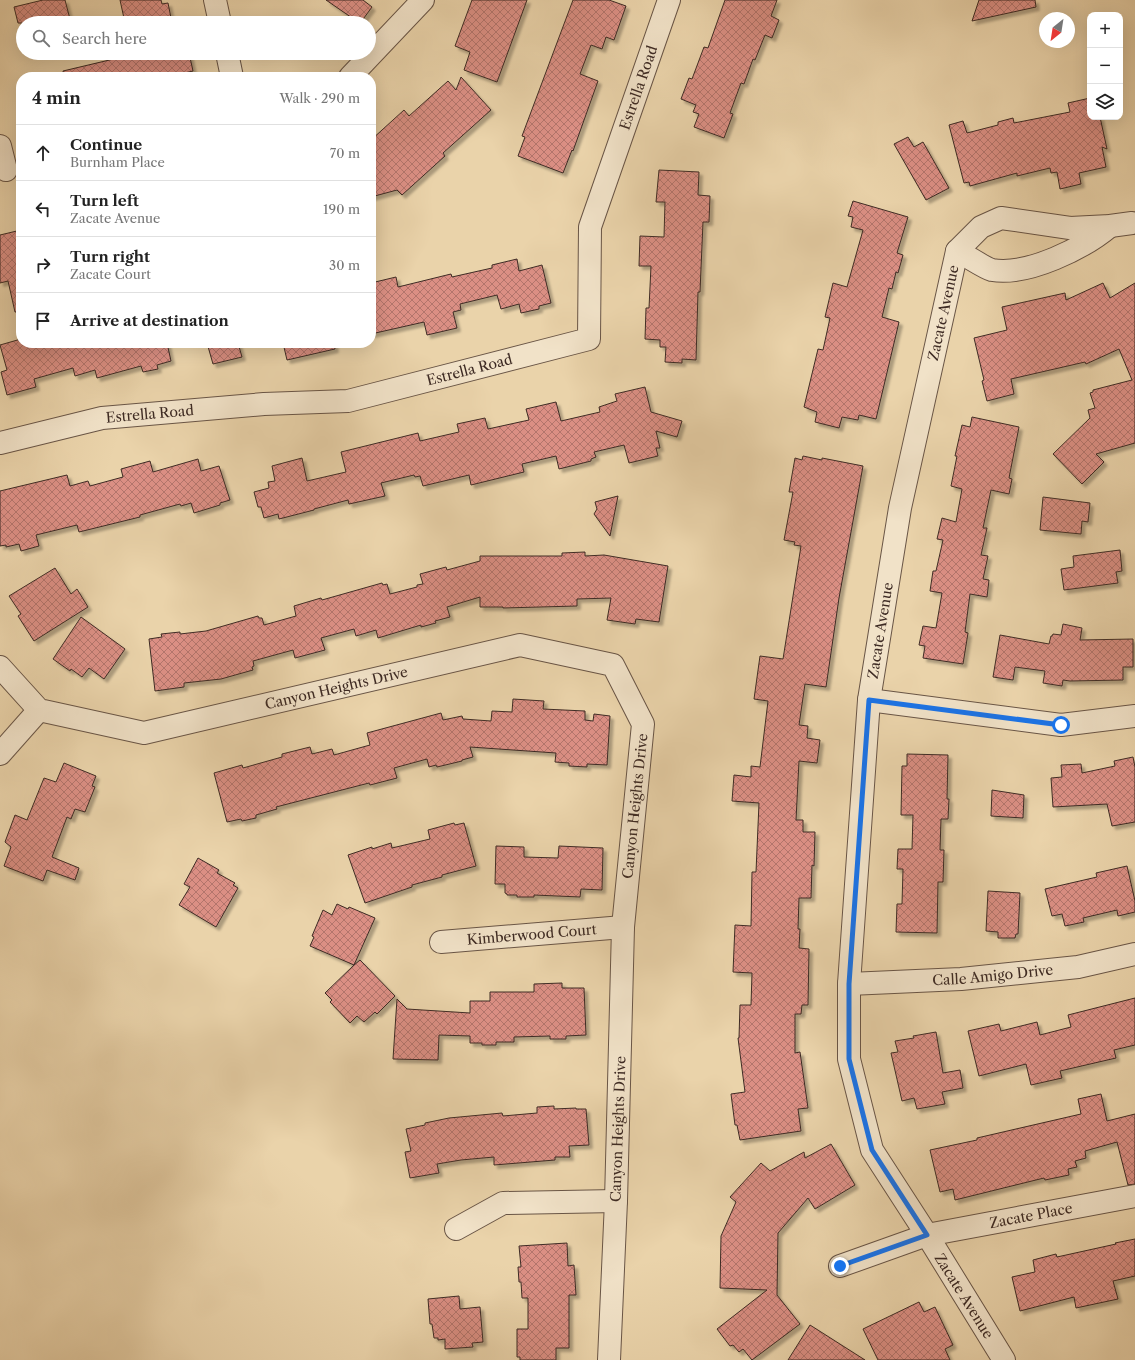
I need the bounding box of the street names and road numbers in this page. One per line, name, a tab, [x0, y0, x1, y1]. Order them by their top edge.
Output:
street label: Estrella Road	[615, 43, 662, 132]
street label: Zacate Avenue	[924, 263, 963, 362]
street label: Estrella Road	[424, 350, 515, 389]
street label: Estrella Road	[105, 401, 195, 427]
street label: Zacate Avenue	[864, 581, 897, 680]
street label: Canyon Heights Drive	[263, 663, 410, 713]
street label: Canyon Heights Drive	[618, 732, 652, 880]
street label: Kimberwood Court	[466, 920, 597, 949]
street label: Calle Amigo Drive	[932, 961, 1054, 989]
street label: Canyon Heights Drive	[606, 1055, 630, 1202]
street label: Zacate Place	[988, 1199, 1074, 1232]
street label: Zacate Avenue	[931, 1250, 997, 1342]

